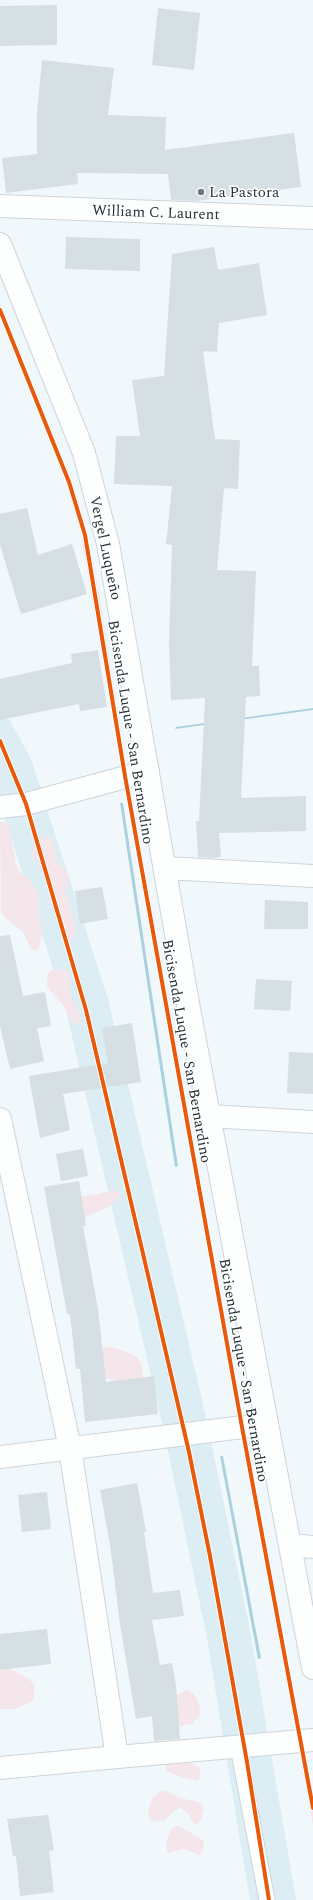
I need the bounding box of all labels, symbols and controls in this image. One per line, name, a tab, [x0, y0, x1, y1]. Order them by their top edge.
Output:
place label: La Pastora	[209, 181, 280, 204]
marker: La Pastora	[196, 187, 206, 197]
street label: William C. Laurent	[92, 199, 220, 226]
street label: Vergel Luqueño	[83, 494, 128, 602]
street label: Bicisenda Luque - San Bernardino	[101, 618, 160, 846]
street label: Bicisenda Luque - San Bernardino	[156, 937, 218, 1165]
street label: Bicisenda Luque - San Bernardino	[213, 1256, 275, 1484]

